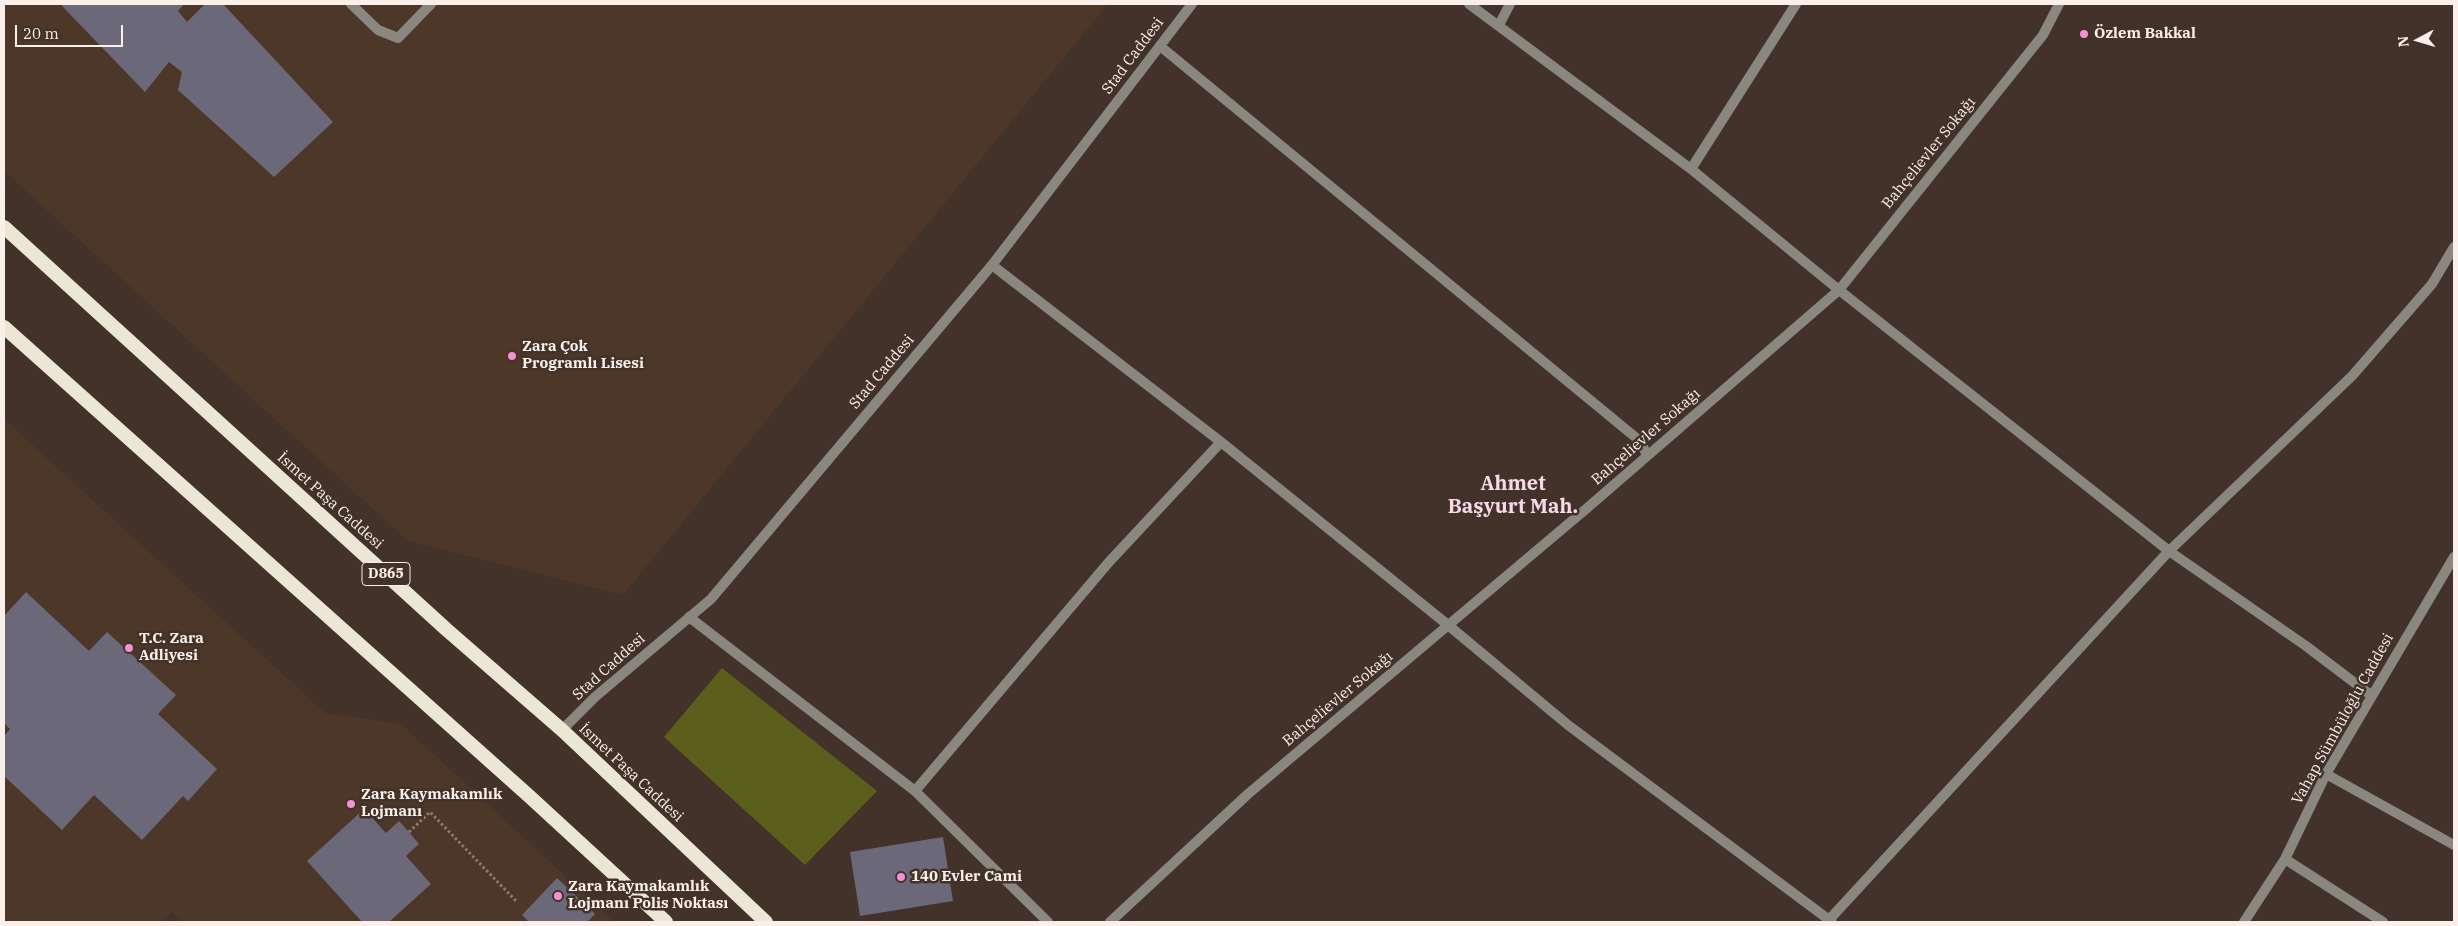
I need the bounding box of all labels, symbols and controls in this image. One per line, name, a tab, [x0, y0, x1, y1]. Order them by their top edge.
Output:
street label: Stad Caddesi	[1098, 14, 1168, 98]
scale bar	[18, 15, 125, 47]
north arrow	[2393, 15, 2443, 65]
text: 20 m	[23, 24, 59, 43]
place label: Özlem Bakkal	[2094, 25, 2196, 43]
marker: Özlem Bakkal	[2078, 28, 2090, 40]
text: N	[2394, 35, 2413, 48]
street label: Bahçelievler Sokağı	[1879, 94, 1979, 212]
street label: Stad Caddesi	[846, 331, 918, 413]
place label: Zara Çok Programlı Lisesi	[522, 338, 644, 373]
marker: Zara Çok Programlı Lisesi	[506, 350, 518, 362]
street label: Bahçelievler Sokağı	[1588, 385, 1704, 489]
street label: İsmet Paşa Caddesi	[273, 449, 387, 553]
district label: Ahmet Başyurt Mah.	[1448, 472, 1578, 519]
road number: D865	[362, 562, 410, 586]
place label: T.C. Zara Adliyesi	[139, 630, 204, 665]
street label: Stad Caddesi	[569, 630, 649, 704]
street label: Vahap Sümbüloğlu Caddesi	[2288, 630, 2398, 808]
marker: T.C. Zara Adliyesi	[123, 642, 135, 654]
street label: Bahçelievler Sokağı	[1279, 648, 1397, 750]
street label: İsmet Paşa Caddesi	[575, 720, 687, 826]
place label: Zara Kaymakamlık Lojmanı	[361, 786, 502, 821]
marker: Zara Kaymakamlık Lojmanı	[345, 798, 357, 810]
place label: 140 Evler Cami	[911, 868, 1022, 886]
marker: 140 Evler Cami	[895, 871, 907, 883]
place label: Zara Kaymakamlık Lojmanı Polis Noktası	[568, 878, 728, 913]
marker: Zara Kaymakamlık Lojmanı Polis Noktası	[552, 890, 564, 902]

